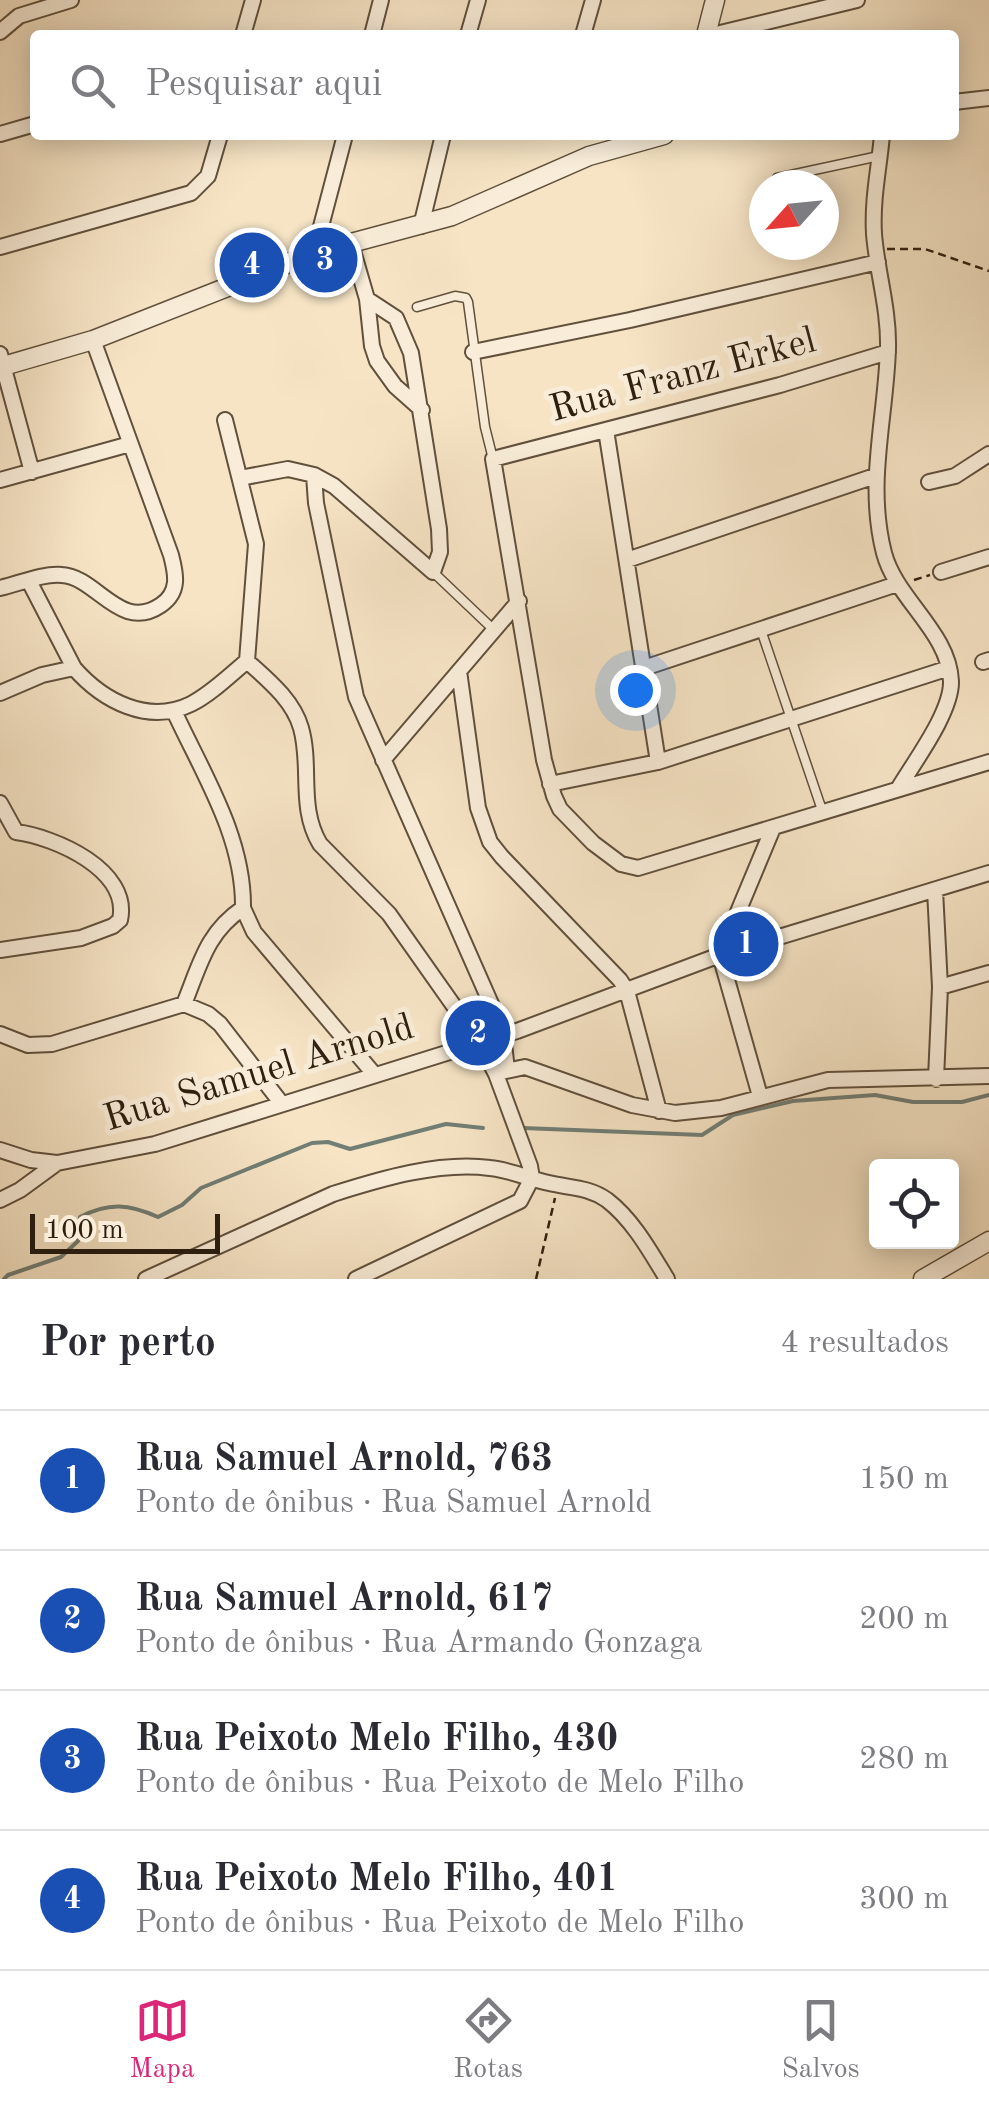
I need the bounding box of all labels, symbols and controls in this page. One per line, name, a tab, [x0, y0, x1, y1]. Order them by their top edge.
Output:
search box	[30, 30, 959, 140]
icon: search	[65, 58, 120, 113]
text: Pesquisar aqui	[145, 66, 382, 104]
north arrow	[749, 170, 839, 260]
pin: 3	[292, 222, 358, 298]
pin: 4	[220, 228, 284, 302]
street label: Rua Franz Erkel	[546, 322, 820, 430]
your location	[610, 665, 661, 716]
pin: 1	[714, 906, 778, 982]
pin: 2	[446, 996, 510, 1070]
street label: Rua Samuel Arnold	[99, 1009, 419, 1139]
map controls	[869, 1159, 959, 1249]
button: locate	[869, 1159, 959, 1249]
scale bar	[30, 1209, 220, 1254]
text: 100 m	[45, 1217, 124, 1245]
text: Por perto	[40, 1323, 216, 1365]
text: 4 resultados	[781, 1328, 949, 1360]
text: Rua Samuel Arnold, 763	[135, 1441, 553, 1479]
text: 1	[63, 1464, 82, 1496]
text: 150 m	[859, 1464, 949, 1496]
text: Ponto de ônibus · Rua Samuel Arnold	[135, 1488, 652, 1520]
text: Rua Samuel Arnold, 617	[135, 1581, 553, 1619]
text: 2	[63, 1604, 82, 1636]
text: 200 m	[859, 1604, 949, 1636]
text: Ponto de ônibus · Rua Armando Gonzaga	[135, 1628, 702, 1660]
text: Rua Peixoto Melo Filho, 430	[135, 1721, 618, 1759]
text: 3	[63, 1744, 82, 1776]
text: 280 m	[859, 1744, 949, 1776]
text: Ponto de ônibus · Rua Peixoto de Melo Filho	[135, 1768, 744, 1800]
text: Rua Peixoto Melo Filho, 401	[135, 1861, 618, 1899]
text: 4	[63, 1884, 82, 1916]
text: 300 m	[859, 1884, 949, 1916]
text: Ponto de ônibus · Rua Peixoto de Melo Filho	[135, 1908, 744, 1940]
tab: Mapa	[129, 1993, 195, 2088]
tab: Rotas	[453, 1993, 523, 2088]
tab: Salvos	[781, 1993, 860, 2088]

